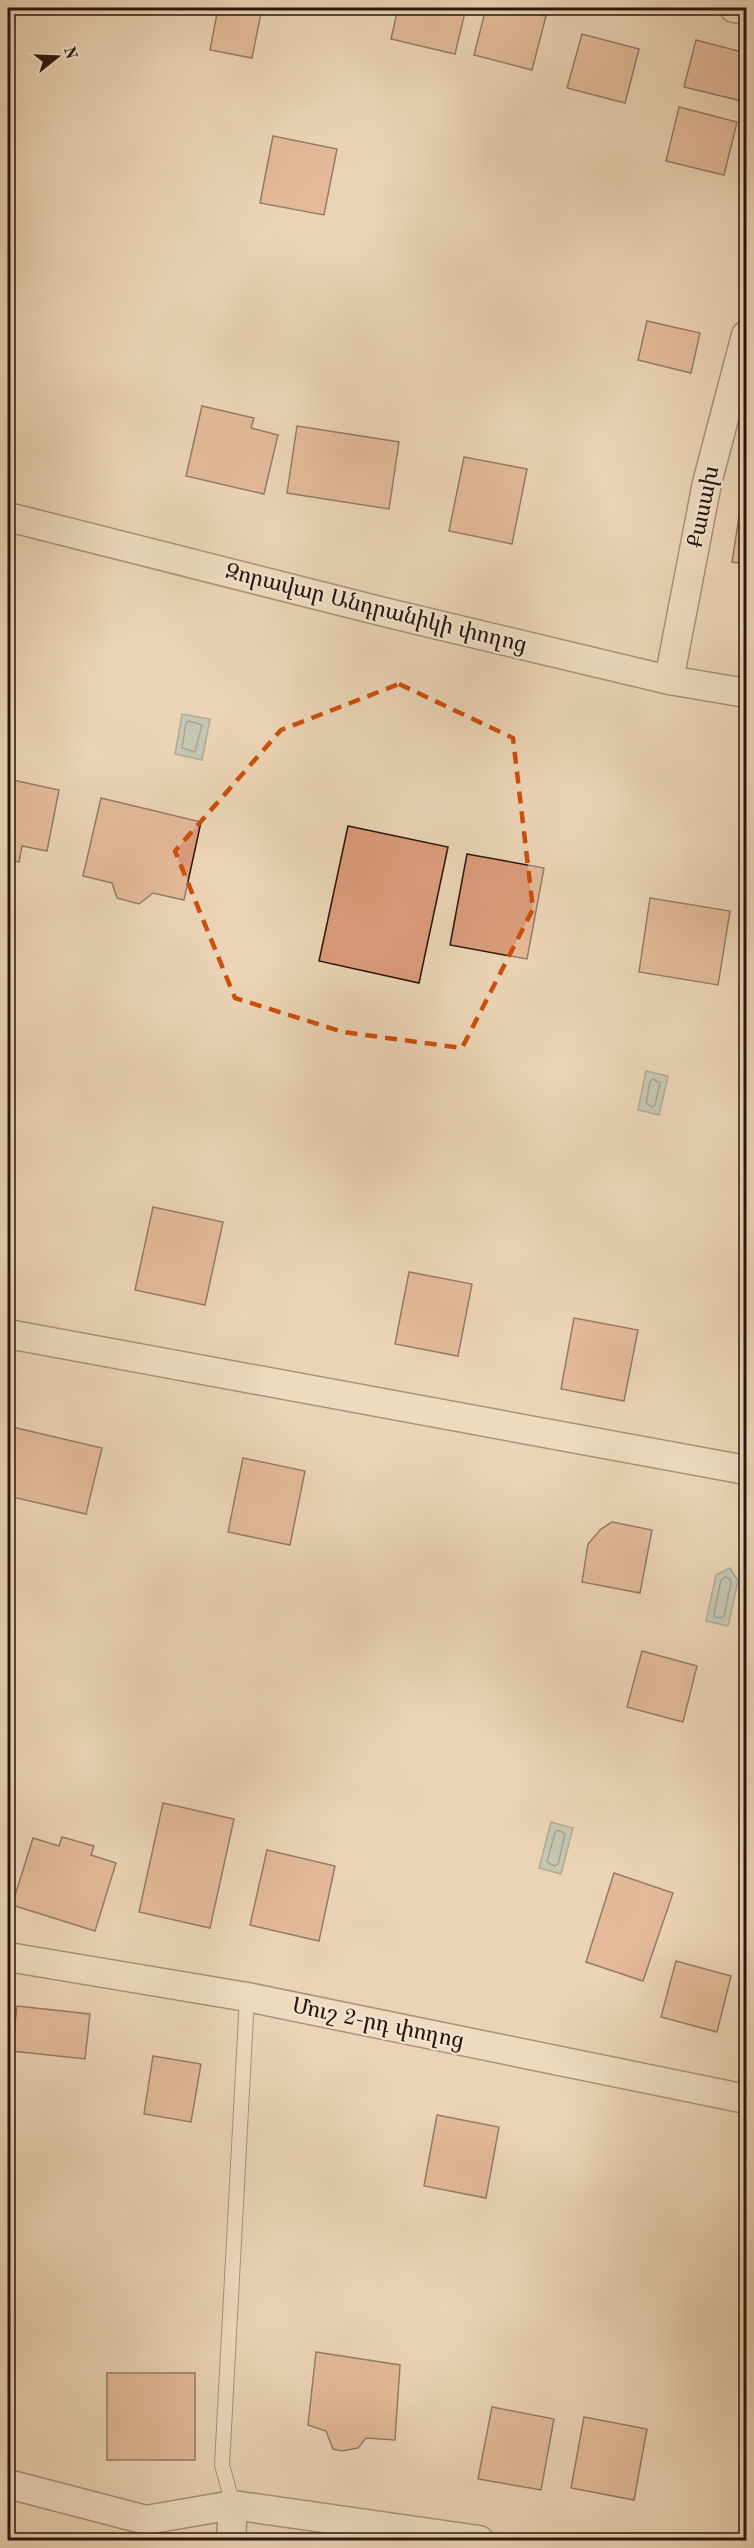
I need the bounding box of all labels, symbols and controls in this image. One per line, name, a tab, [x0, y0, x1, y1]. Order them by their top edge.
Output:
north arrow	[27, 27, 87, 87]
text: N	[60, 45, 79, 62]
street label: Քասախ	[685, 464, 724, 550]
street label: Զորավար Անդրանիկի փողոց	[223, 561, 529, 658]
street label: Մուշ 2-րդ փողոց	[290, 1995, 466, 2054]

